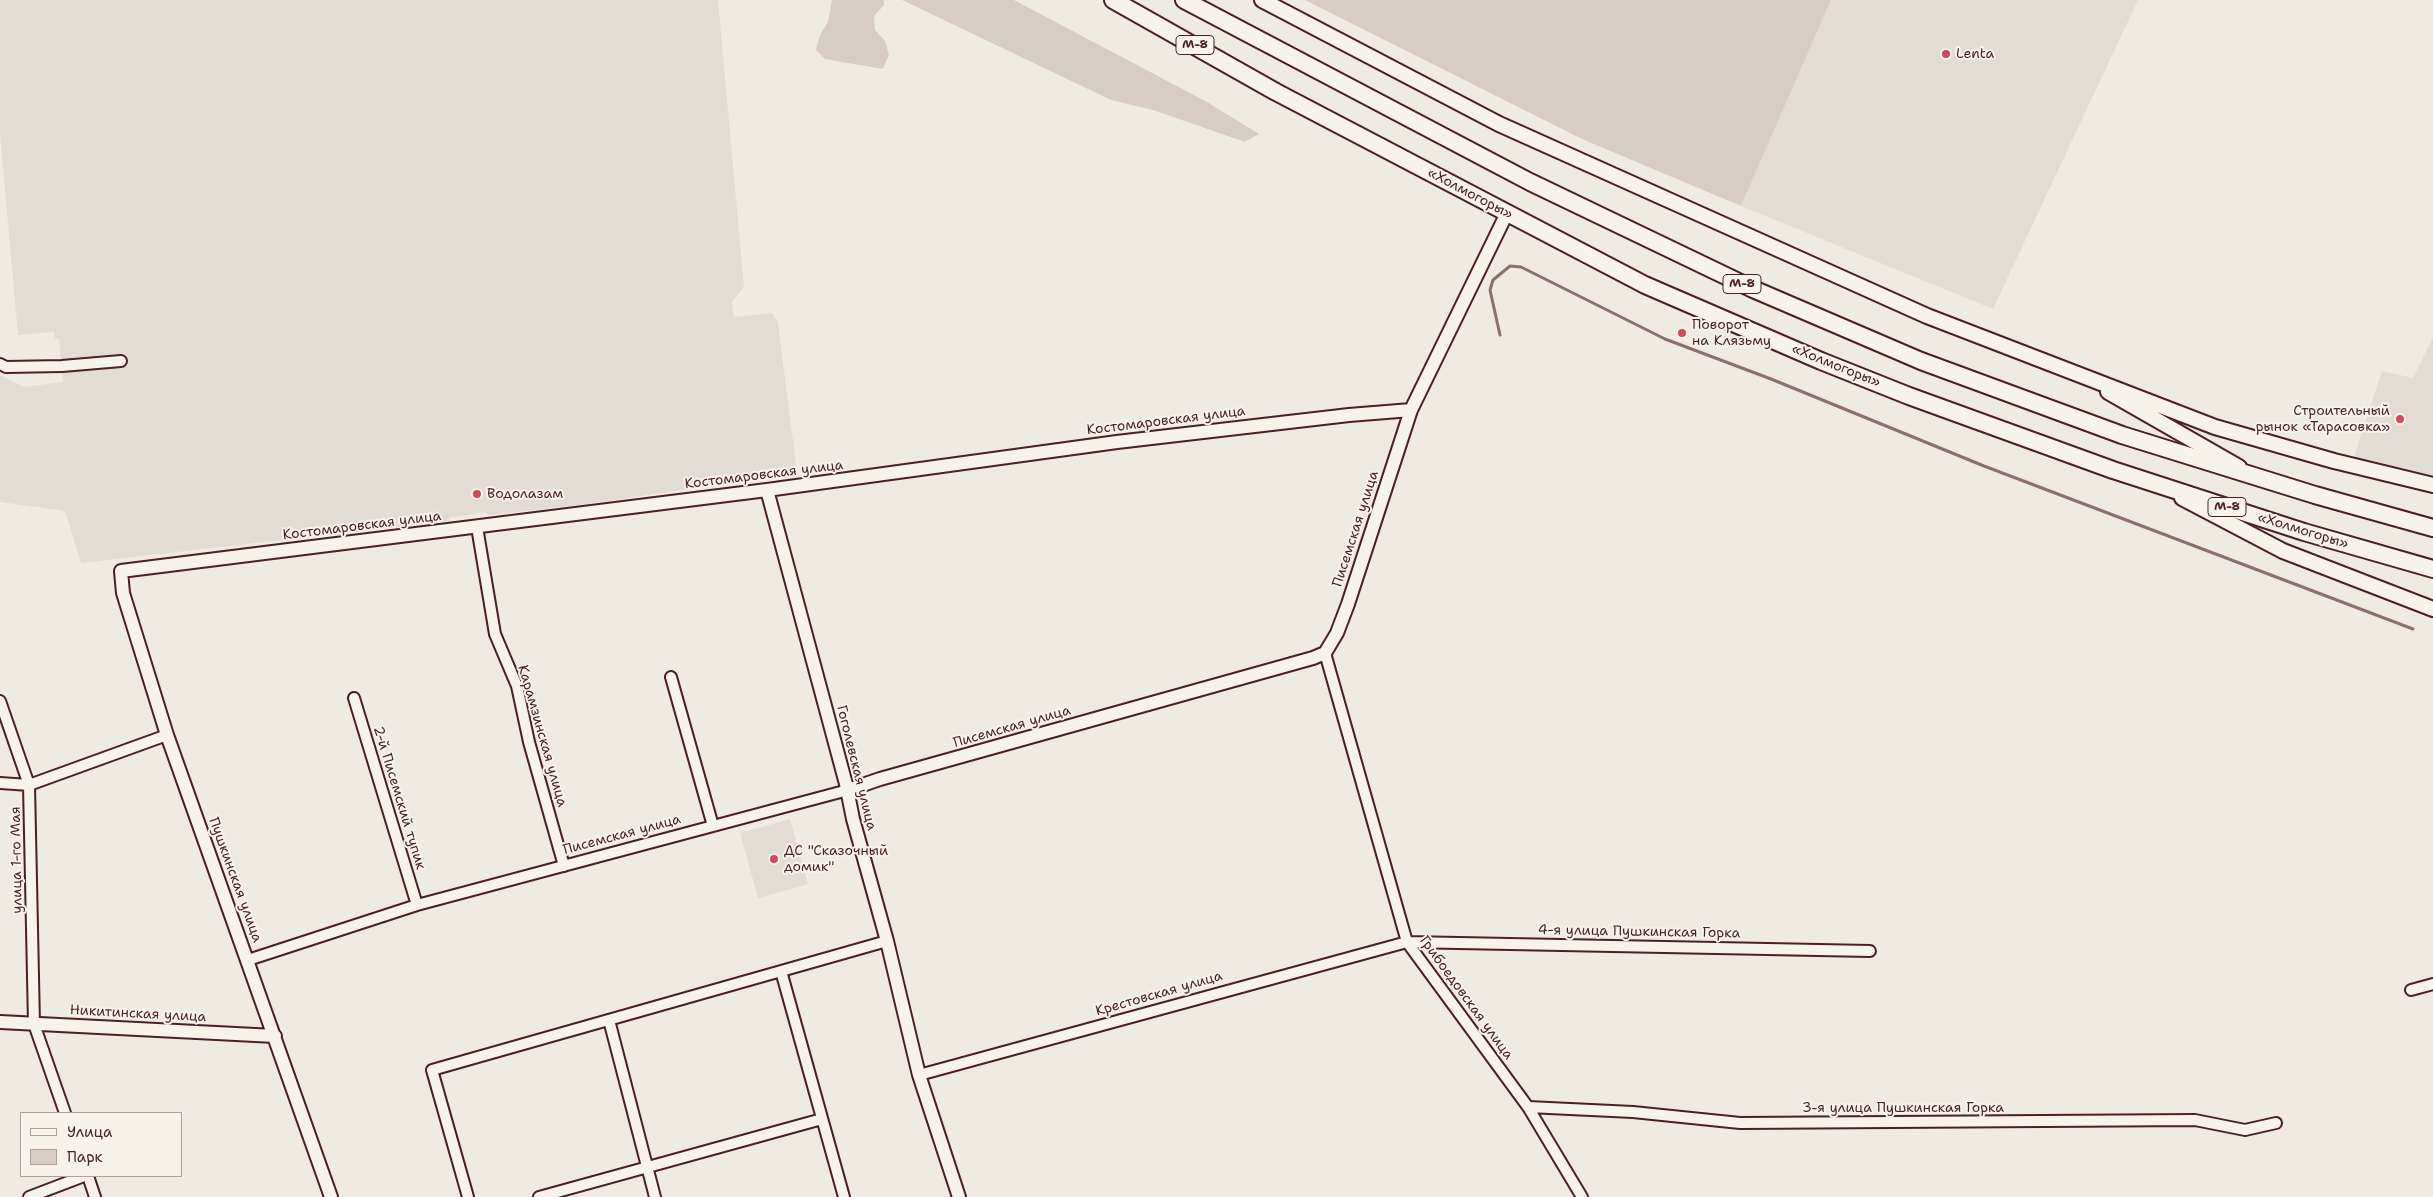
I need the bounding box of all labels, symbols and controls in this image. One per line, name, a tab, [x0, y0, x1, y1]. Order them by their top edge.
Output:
road number: М-8	[1176, 36, 1214, 54]
place label: Lenta	[1956, 46, 1994, 62]
marker: Lenta	[1940, 48, 1952, 60]
street label: «Холмогоры»	[1425, 165, 1515, 223]
road number: М-8	[1723, 274, 1761, 294]
place label: Поворот на Клязьму	[1692, 317, 1771, 350]
marker: Поворот на Клязьму	[1676, 327, 1688, 339]
street label: «Холмогоры»	[1789, 341, 1883, 391]
street label: Костомаровская улица	[1086, 403, 1246, 439]
place label: Строительный рынок «Тарасовка»	[2256, 403, 2390, 436]
marker: Строительный рынок «Тарасовка»	[2394, 413, 2406, 425]
street label: Костомаровская улица	[684, 457, 844, 493]
street label: Писемская улица	[1329, 469, 1383, 589]
place label: Водолазам	[487, 486, 563, 502]
marker: Водолазам	[471, 488, 483, 500]
road number: М-8	[2208, 498, 2246, 516]
street label: Костомаровская улица	[282, 508, 442, 544]
street label: «Холмогоры»	[2256, 509, 2350, 553]
street label: Карамзинская улица	[514, 663, 570, 809]
street label: Писемская улица	[951, 702, 1073, 752]
street label: Гоголевская улица	[832, 704, 880, 832]
street label: 2-й Писемский тупик	[369, 724, 429, 872]
street label: улица 1-го Мая	[8, 806, 26, 914]
street label: Писемская улица	[561, 811, 683, 859]
street label: Пушкинская улица	[205, 815, 265, 945]
place label: ДС "Сказочный домик"	[784, 843, 888, 876]
marker: ДС "Сказочный домик"	[768, 853, 780, 865]
street label: 4-я улица Пушкинская Горка	[1538, 922, 1740, 942]
street label: Грибоедовская улица	[1415, 933, 1517, 1063]
street label: Крестовская улица	[1094, 968, 1224, 1020]
street label: Никитинская улица	[69, 1002, 207, 1026]
street label: 3-я улица Пушкинская Горка	[1802, 1100, 2004, 1116]
legend	[20, 1112, 182, 1177]
text: Улица	[67, 1122, 112, 1142]
text: Парк	[67, 1147, 103, 1167]

